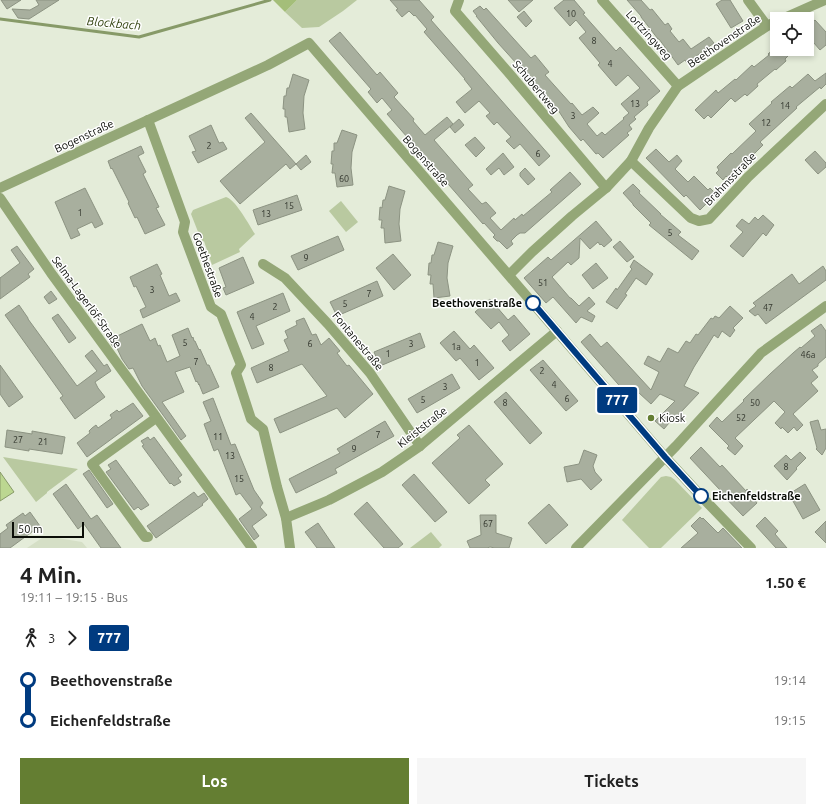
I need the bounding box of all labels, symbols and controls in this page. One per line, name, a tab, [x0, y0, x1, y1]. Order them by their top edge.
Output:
street label: Lortzingweg	[624, 8, 674, 62]
house number: 10	[566, 9, 576, 19]
street label: Beethovenstraße	[685, 12, 763, 70]
map controls	[770, 12, 814, 56]
button: locate	[770, 12, 814, 56]
water label: Blockbach	[86, 14, 142, 32]
house number: 8	[591, 36, 597, 46]
street label: Schubertweg	[510, 58, 562, 116]
house number: 4	[607, 59, 613, 69]
house number: 13	[630, 99, 640, 109]
house number: 14	[780, 101, 790, 111]
house number: 3	[570, 111, 576, 121]
street label: Bogenstraße	[53, 117, 115, 155]
house number: 12	[761, 118, 771, 128]
street label: Bogenstraße	[401, 133, 451, 189]
house number: 2	[206, 141, 212, 151]
house number: 6	[535, 149, 541, 159]
street label: Brahmsstraße	[702, 150, 758, 208]
house number: 60	[339, 174, 349, 184]
house number: 15	[284, 201, 294, 211]
house number: 1	[77, 208, 83, 218]
house number: 13	[261, 209, 271, 219]
house number: 5	[667, 228, 673, 238]
street label: Goethestraße	[191, 231, 225, 299]
house number: 9	[303, 253, 309, 263]
street label: Selma-Lagerlöf-Straße	[50, 254, 124, 350]
house number: 51	[538, 278, 548, 288]
house number: 3	[149, 285, 155, 295]
house number: 7	[366, 289, 372, 299]
marker: Beethovenstraße	[525, 295, 541, 311]
place label: Beethovenstraße	[432, 297, 522, 309]
house number: 5	[342, 299, 348, 309]
house number: 2	[272, 302, 278, 312]
house number: 47	[763, 303, 773, 313]
street label: Fontanestraße	[330, 309, 386, 373]
house number: 4	[249, 312, 255, 322]
house number: 5	[182, 338, 188, 348]
house number: 6	[307, 339, 313, 349]
house number: 3	[408, 339, 414, 349]
house number: 1a	[451, 342, 461, 352]
house number: 1	[385, 349, 391, 359]
house number: 46a	[801, 350, 815, 360]
house number: 7	[193, 357, 199, 367]
house number: 1	[474, 358, 480, 368]
house number: 8	[268, 363, 274, 373]
house number: 2	[539, 366, 545, 376]
house number: 4	[551, 380, 557, 390]
house number: 3	[442, 382, 448, 392]
line badge: 777	[594, 387, 640, 413]
text: 777	[605, 392, 629, 408]
house number: 6	[564, 394, 570, 404]
house number: 5	[420, 395, 426, 405]
house number: 8	[502, 398, 508, 408]
house number: 50	[750, 398, 760, 408]
street label: Kleiststraße	[395, 404, 449, 450]
place label: Kiosk	[659, 412, 686, 424]
marker: Kiosk	[646, 413, 656, 423]
house number: 52	[736, 413, 746, 423]
house number: 7	[375, 430, 381, 440]
house number: 11	[213, 432, 223, 442]
house number: 27	[13, 435, 23, 445]
house number: 21	[38, 437, 48, 447]
house number: 9	[351, 444, 357, 454]
house number: 13	[225, 451, 235, 461]
house number: 8	[783, 462, 789, 472]
house number: 15	[234, 474, 244, 484]
marker: Eichenfeldstraße	[693, 488, 709, 504]
place label: Eichenfeldstraße	[712, 490, 801, 502]
house number: 67	[483, 519, 493, 529]
scale bar	[12, 520, 84, 539]
text: 50 m	[18, 523, 42, 535]
text: 4 Min.	[20, 562, 82, 587]
text: 1.50 €	[765, 574, 806, 591]
text: 19:11 – 19:15 · Bus	[20, 590, 128, 604]
icon: walk	[20, 627, 42, 649]
icon: forward	[61, 627, 83, 649]
text: 777	[97, 630, 121, 646]
text: 3	[48, 631, 55, 645]
text: Beethovenstraße	[50, 672, 173, 689]
text: 19:14	[773, 673, 806, 687]
text: Eichenfeldstraße	[50, 712, 171, 729]
text: 19:15	[773, 713, 806, 727]
button: Los	[20, 758, 409, 804]
button: Tickets	[417, 758, 806, 804]

